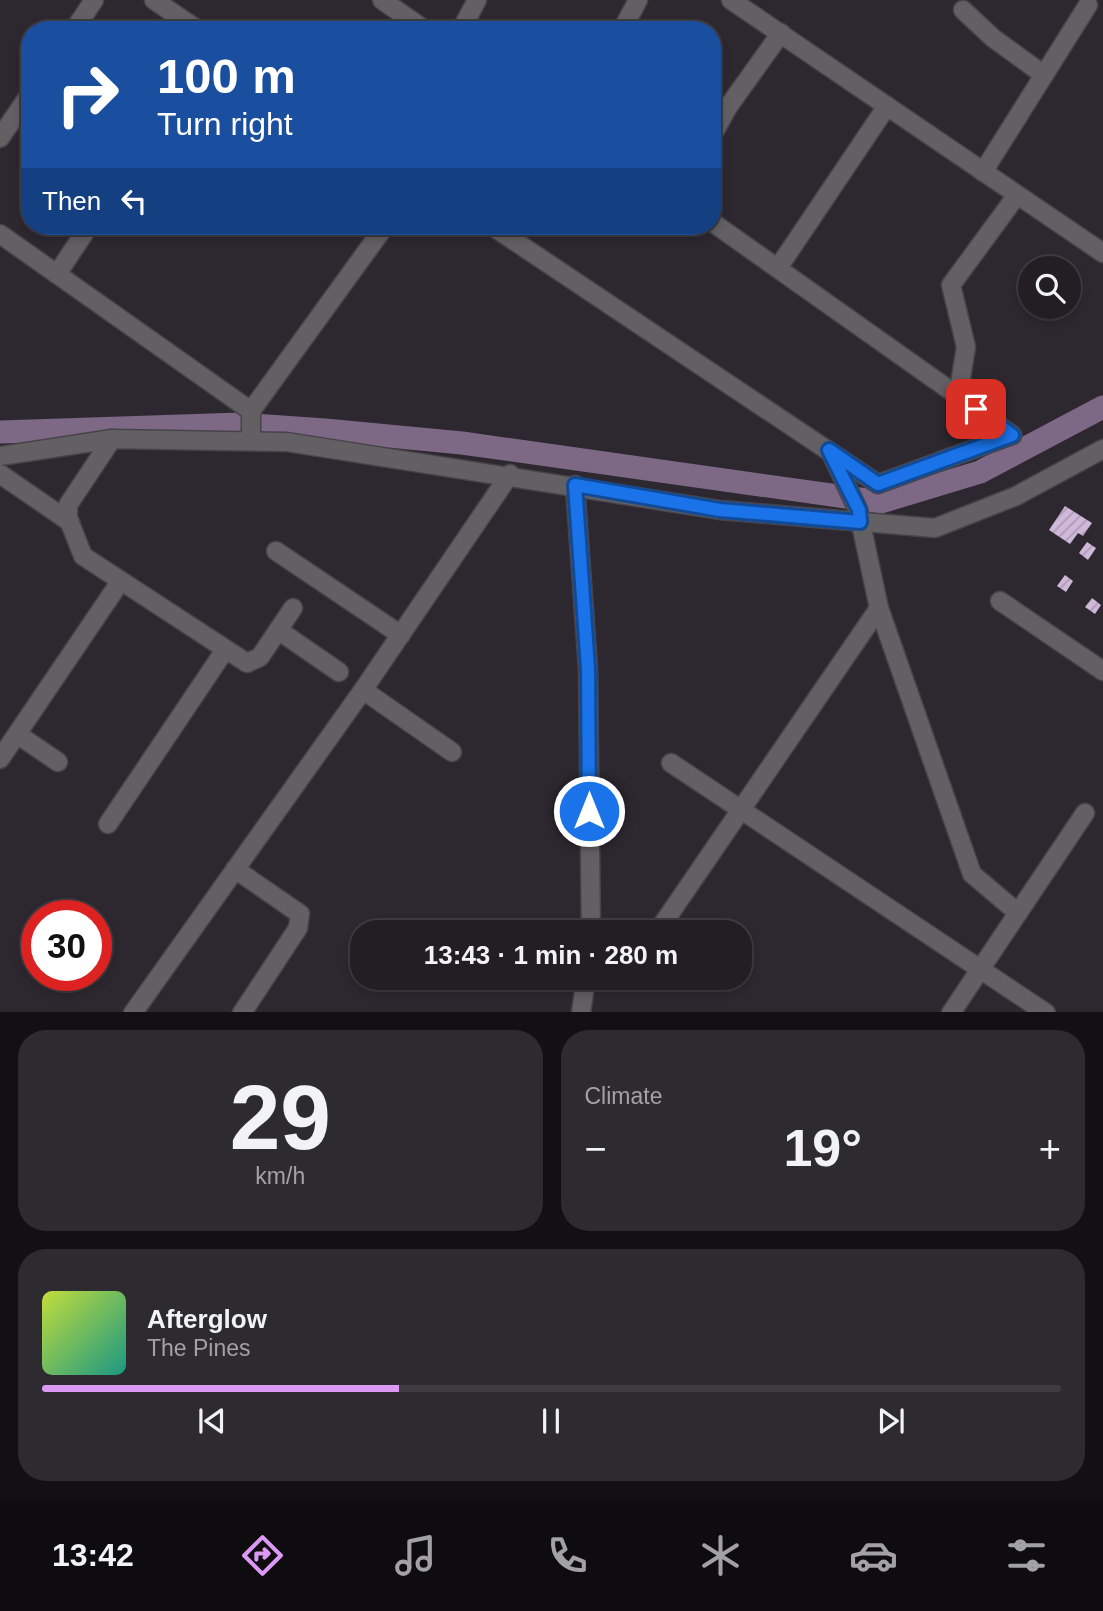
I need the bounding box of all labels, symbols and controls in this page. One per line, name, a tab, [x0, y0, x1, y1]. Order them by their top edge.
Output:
icon: right	[42, 49, 133, 140]
text: 100 m	[157, 49, 296, 103]
text: Turn right	[157, 106, 293, 142]
icon: left	[115, 182, 153, 220]
text: Then	[42, 186, 101, 216]
map controls	[1018, 256, 1081, 319]
button: search	[1018, 256, 1081, 319]
pin	[946, 379, 1006, 439]
icon: arrive	[957, 390, 995, 428]
position arrow	[552, 774, 626, 848]
speed limit sign: 30	[21, 900, 112, 991]
text: 13:43 · 1 min · 280 m	[424, 940, 678, 970]
text: 29	[230, 1067, 331, 1168]
text: Climate	[585, 1083, 662, 1109]
text: 19°	[783, 1119, 862, 1177]
text: −	[585, 1128, 607, 1170]
text: +	[1039, 1128, 1061, 1170]
text: km/h	[255, 1163, 305, 1189]
text: Afterglow	[147, 1304, 267, 1334]
text: The Pines	[147, 1335, 251, 1361]
icon: previous	[193, 1402, 231, 1440]
icon: pause	[532, 1402, 570, 1440]
icon: next	[872, 1402, 910, 1440]
icon: directions	[238, 1531, 287, 1580]
icon: music	[391, 1531, 440, 1580]
icon: phone	[543, 1531, 592, 1580]
icon: climate	[696, 1531, 745, 1580]
icon: car	[849, 1531, 898, 1580]
icon: filters	[1002, 1531, 1051, 1580]
text: 13:42	[52, 1537, 134, 1573]

